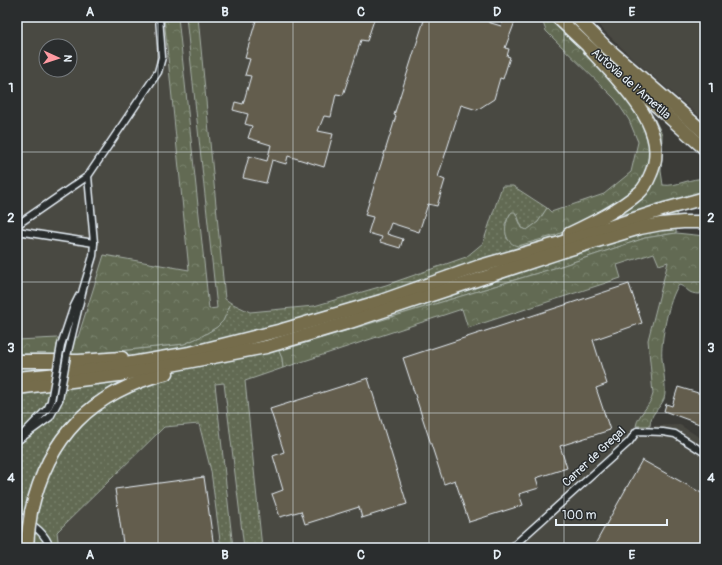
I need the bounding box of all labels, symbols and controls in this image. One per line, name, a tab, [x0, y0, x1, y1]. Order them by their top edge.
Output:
text: A	[86, 4, 95, 20]
text: B	[221, 4, 229, 20]
text: C	[357, 4, 365, 20]
text: D	[493, 4, 501, 20]
text: E	[629, 4, 636, 20]
north arrow	[38, 38, 78, 78]
street label: Autovia de l'Ametlla	[588, 45, 674, 123]
text: N	[61, 54, 74, 63]
text: 1	[8, 80, 14, 96]
text: 1	[708, 80, 714, 96]
text: 2	[7, 210, 15, 226]
text: 2	[707, 210, 715, 226]
text: 3	[7, 340, 15, 356]
text: 3	[707, 340, 715, 356]
street label: Carrer de Gregal	[559, 424, 629, 490]
text: 4	[7, 470, 15, 486]
text: 4	[707, 470, 715, 486]
scale bar	[556, 501, 667, 527]
text: 100 m	[562, 508, 597, 523]
text: A	[86, 547, 95, 563]
text: B	[221, 547, 229, 563]
text: C	[357, 547, 365, 563]
text: D	[493, 547, 501, 563]
text: E	[629, 547, 636, 563]

